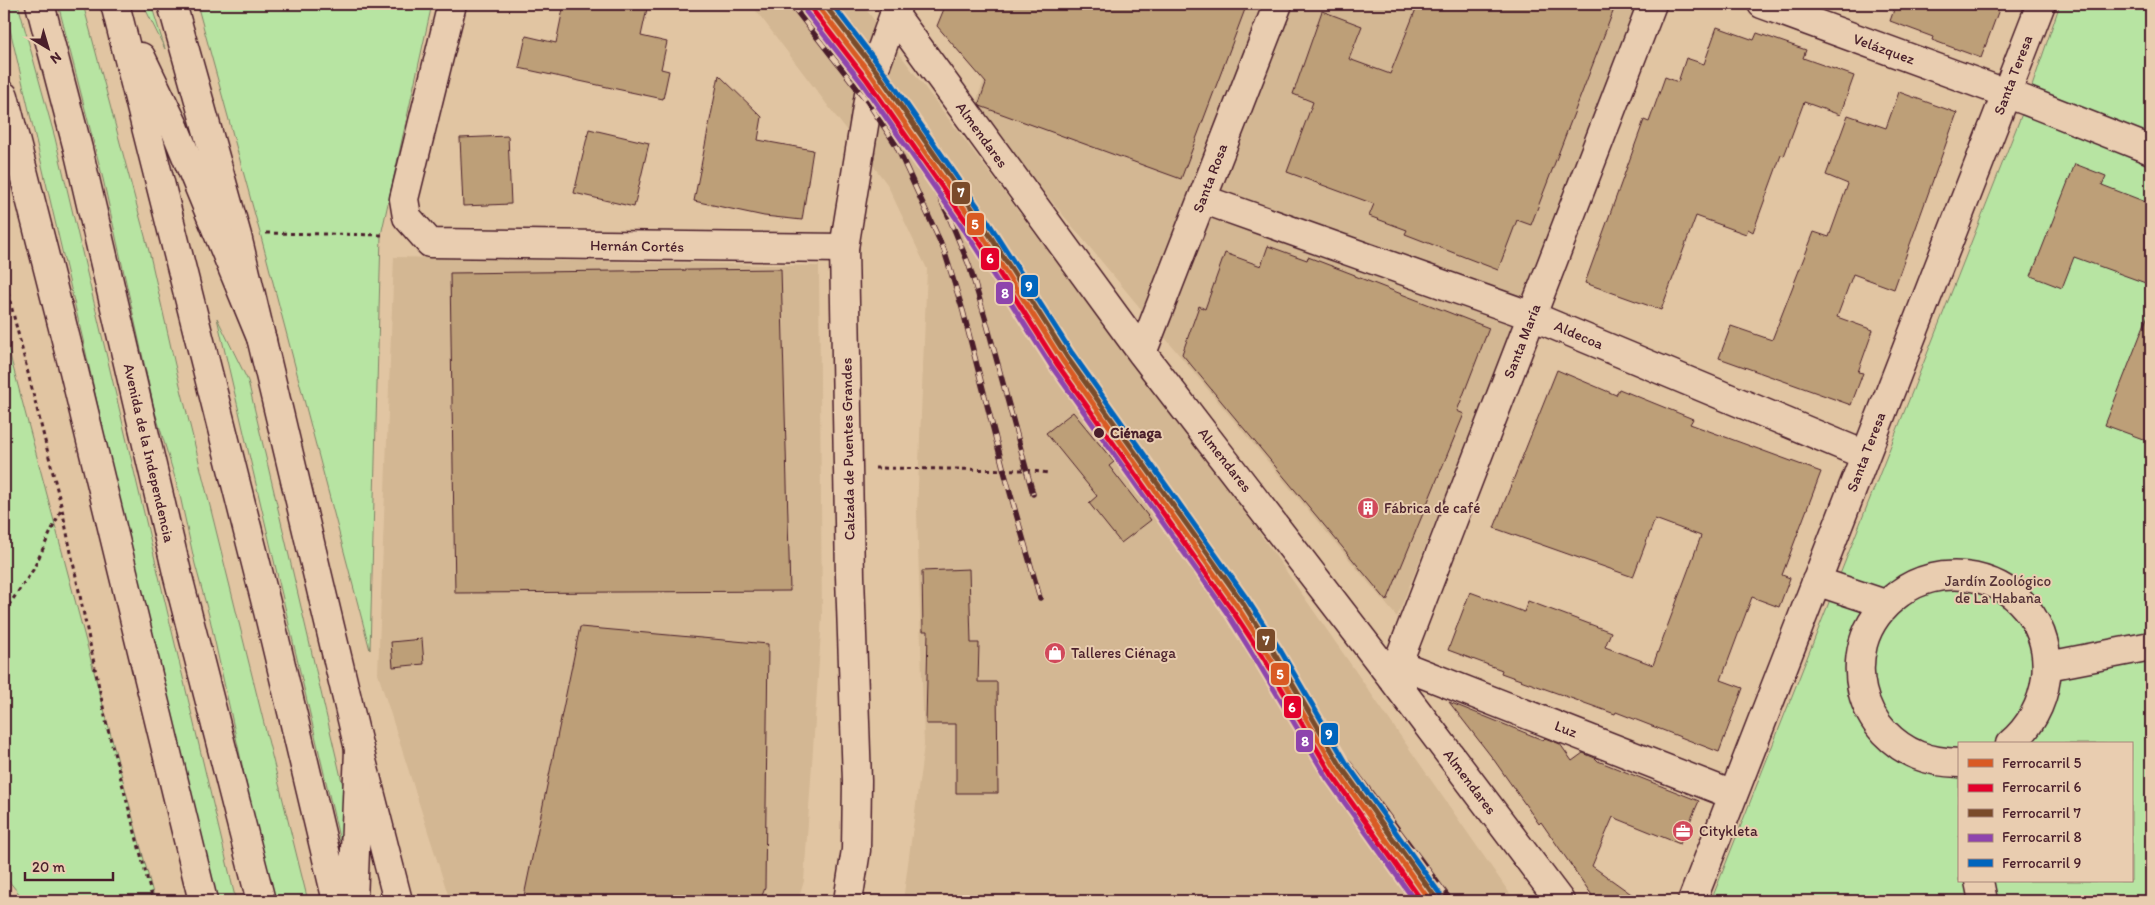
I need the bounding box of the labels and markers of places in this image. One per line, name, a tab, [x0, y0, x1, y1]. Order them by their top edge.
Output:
place label: Ciénaga	[1110, 424, 1162, 443]
marker: Ciénaga	[1092, 426, 1106, 440]
building icon: Fábrica de café	[1356, 496, 1380, 520]
place label: Fábrica de café	[1384, 499, 1480, 517]
shop icon: Talleres Ciénaga	[1043, 641, 1067, 665]
place label: Talleres Ciénaga	[1071, 644, 1176, 662]
office icon: Citykleta	[1671, 819, 1695, 843]
place label: Citykleta	[1699, 822, 1758, 840]

